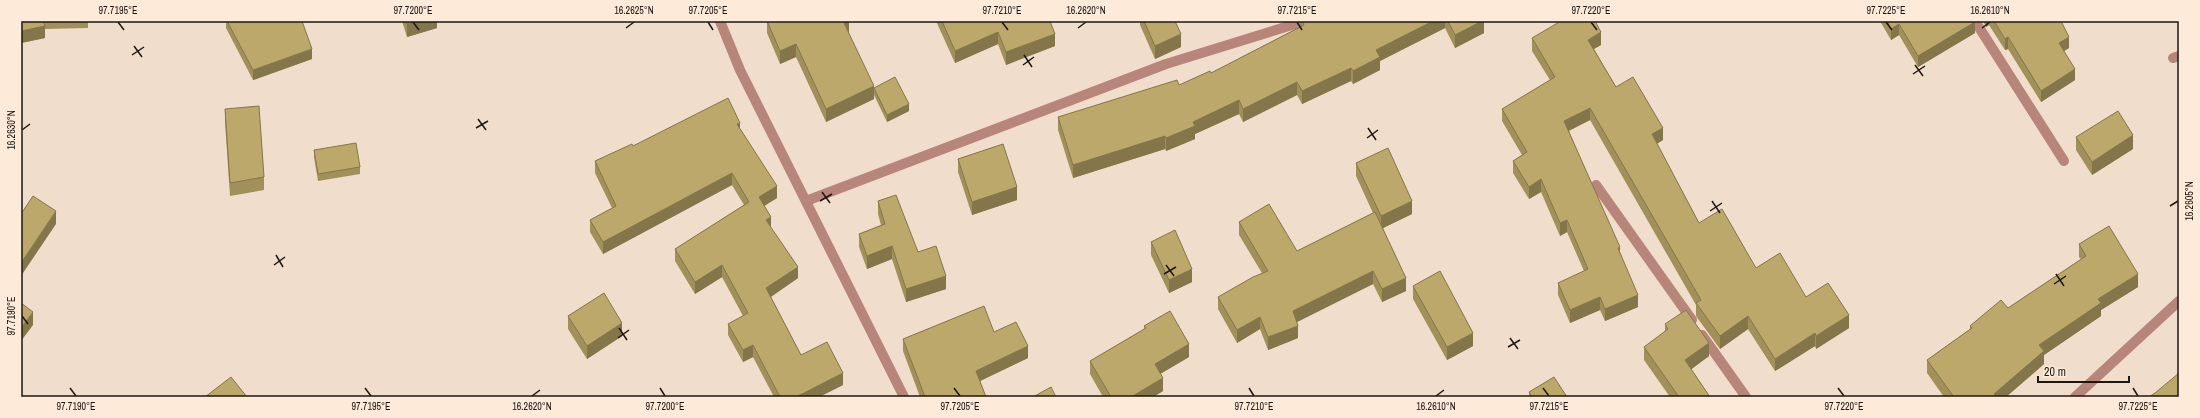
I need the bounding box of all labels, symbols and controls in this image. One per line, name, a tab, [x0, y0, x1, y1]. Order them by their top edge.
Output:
text: 97.7195°E	[98, 4, 138, 17]
text: 97.7200°E	[393, 4, 433, 17]
text: 16.2625°N	[614, 4, 654, 17]
text: 97.7205°E	[688, 4, 728, 17]
text: 97.7210°E	[982, 4, 1022, 17]
text: 16.2620°N	[1066, 4, 1106, 17]
text: 97.7215°E	[1277, 4, 1317, 17]
text: 97.7220°E	[1571, 4, 1611, 17]
text: 97.7225°E	[1866, 4, 1906, 17]
text: 16.2610°N	[1970, 4, 2010, 17]
text: 16.2630°N	[5, 110, 18, 150]
text: 16.2605°N	[2183, 181, 2196, 221]
text: 97.7190°E	[5, 296, 18, 336]
scale bar	[2038, 358, 2129, 384]
text: 20 m	[2044, 364, 2066, 380]
text: 97.7190°E	[56, 400, 96, 413]
text: 97.7195°E	[351, 400, 391, 413]
text: 16.2620°N	[512, 400, 552, 413]
text: 97.7200°E	[645, 400, 685, 413]
text: 97.7205°E	[940, 400, 980, 413]
text: 97.7210°E	[1234, 400, 1274, 413]
text: 16.2610°N	[1416, 400, 1456, 413]
text: 97.7215°E	[1529, 400, 1569, 413]
text: 97.7220°E	[1824, 400, 1864, 413]
text: 97.7225°E	[2118, 400, 2158, 413]

